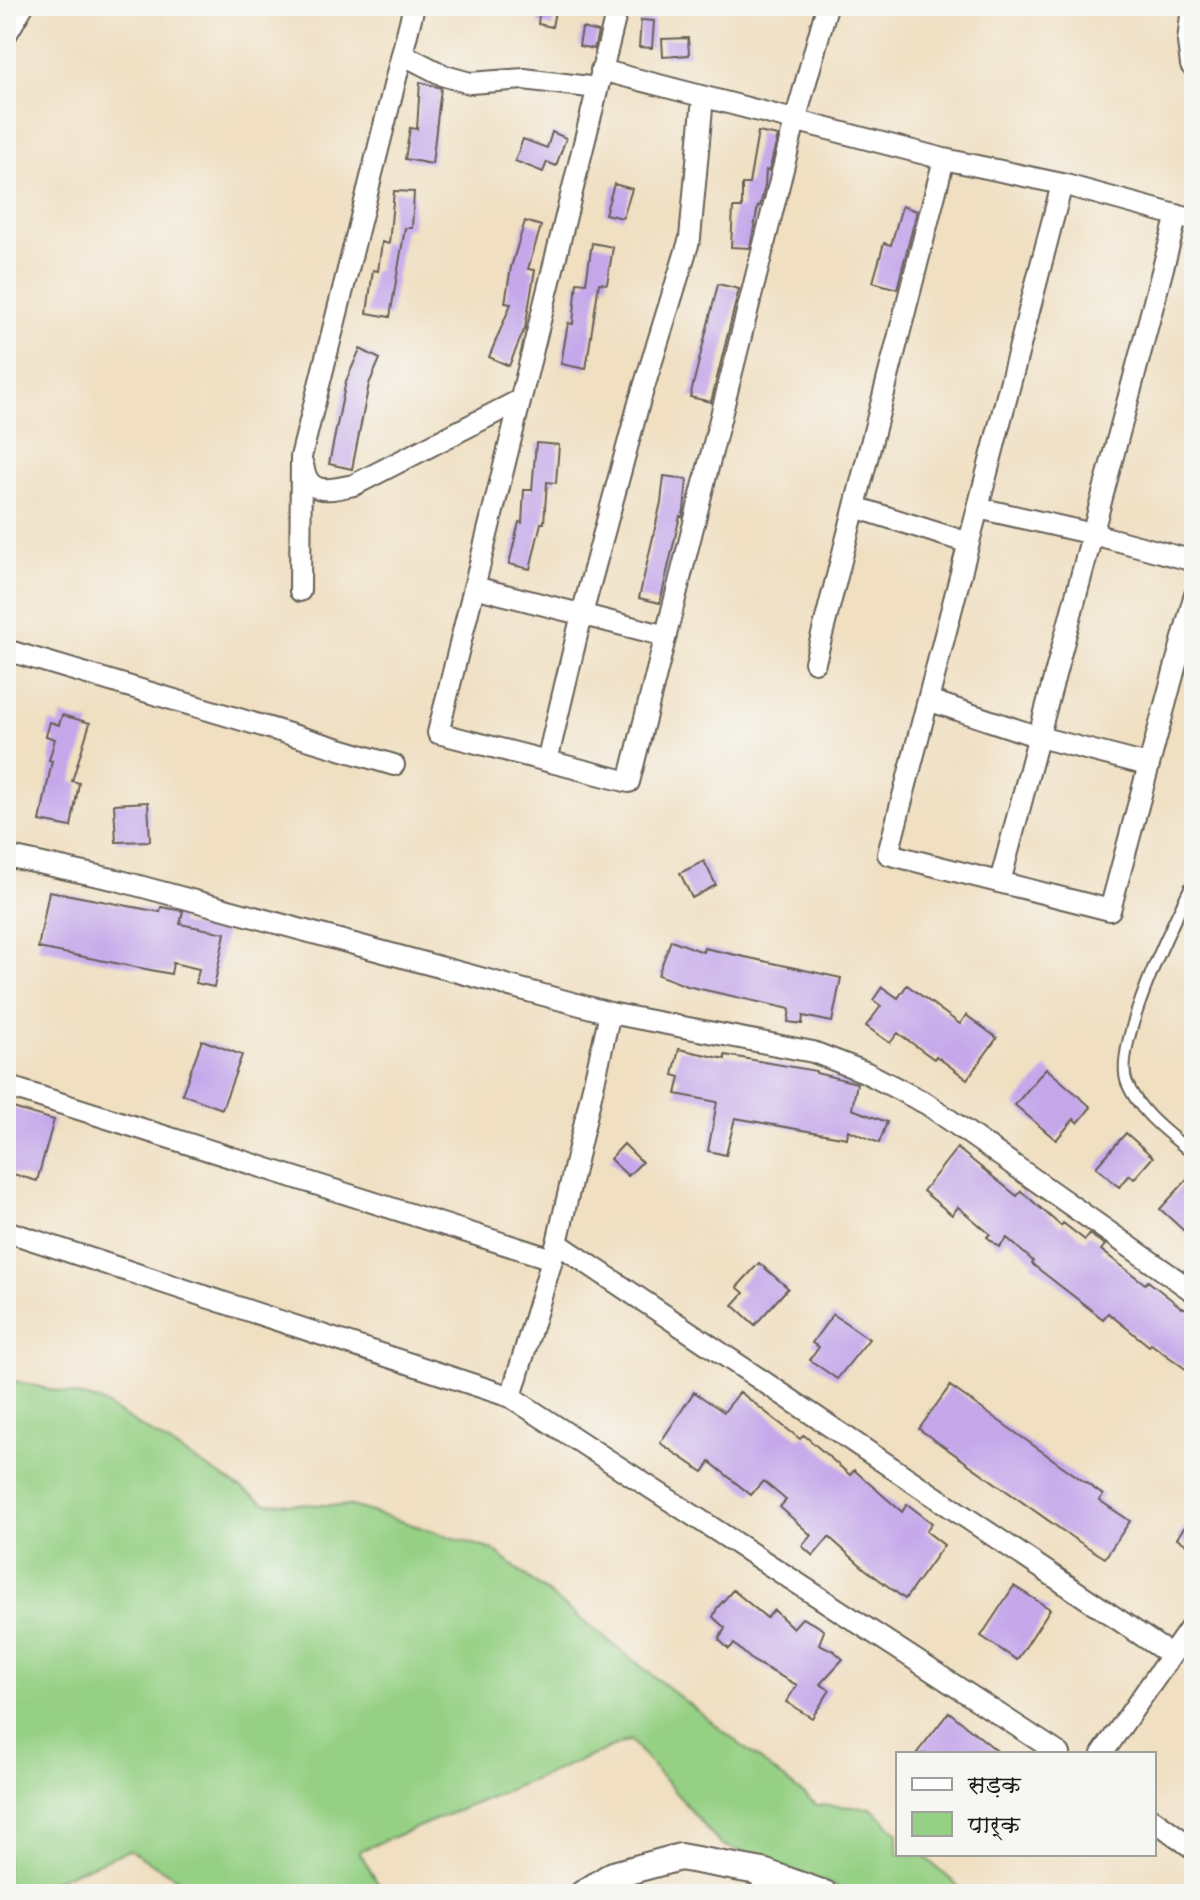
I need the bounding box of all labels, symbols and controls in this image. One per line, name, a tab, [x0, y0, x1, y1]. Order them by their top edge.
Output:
legend	[896, 1752, 1156, 1856]
text: सड़क	[967, 1770, 1022, 1804]
text: पार्क	[967, 1810, 1021, 1844]

